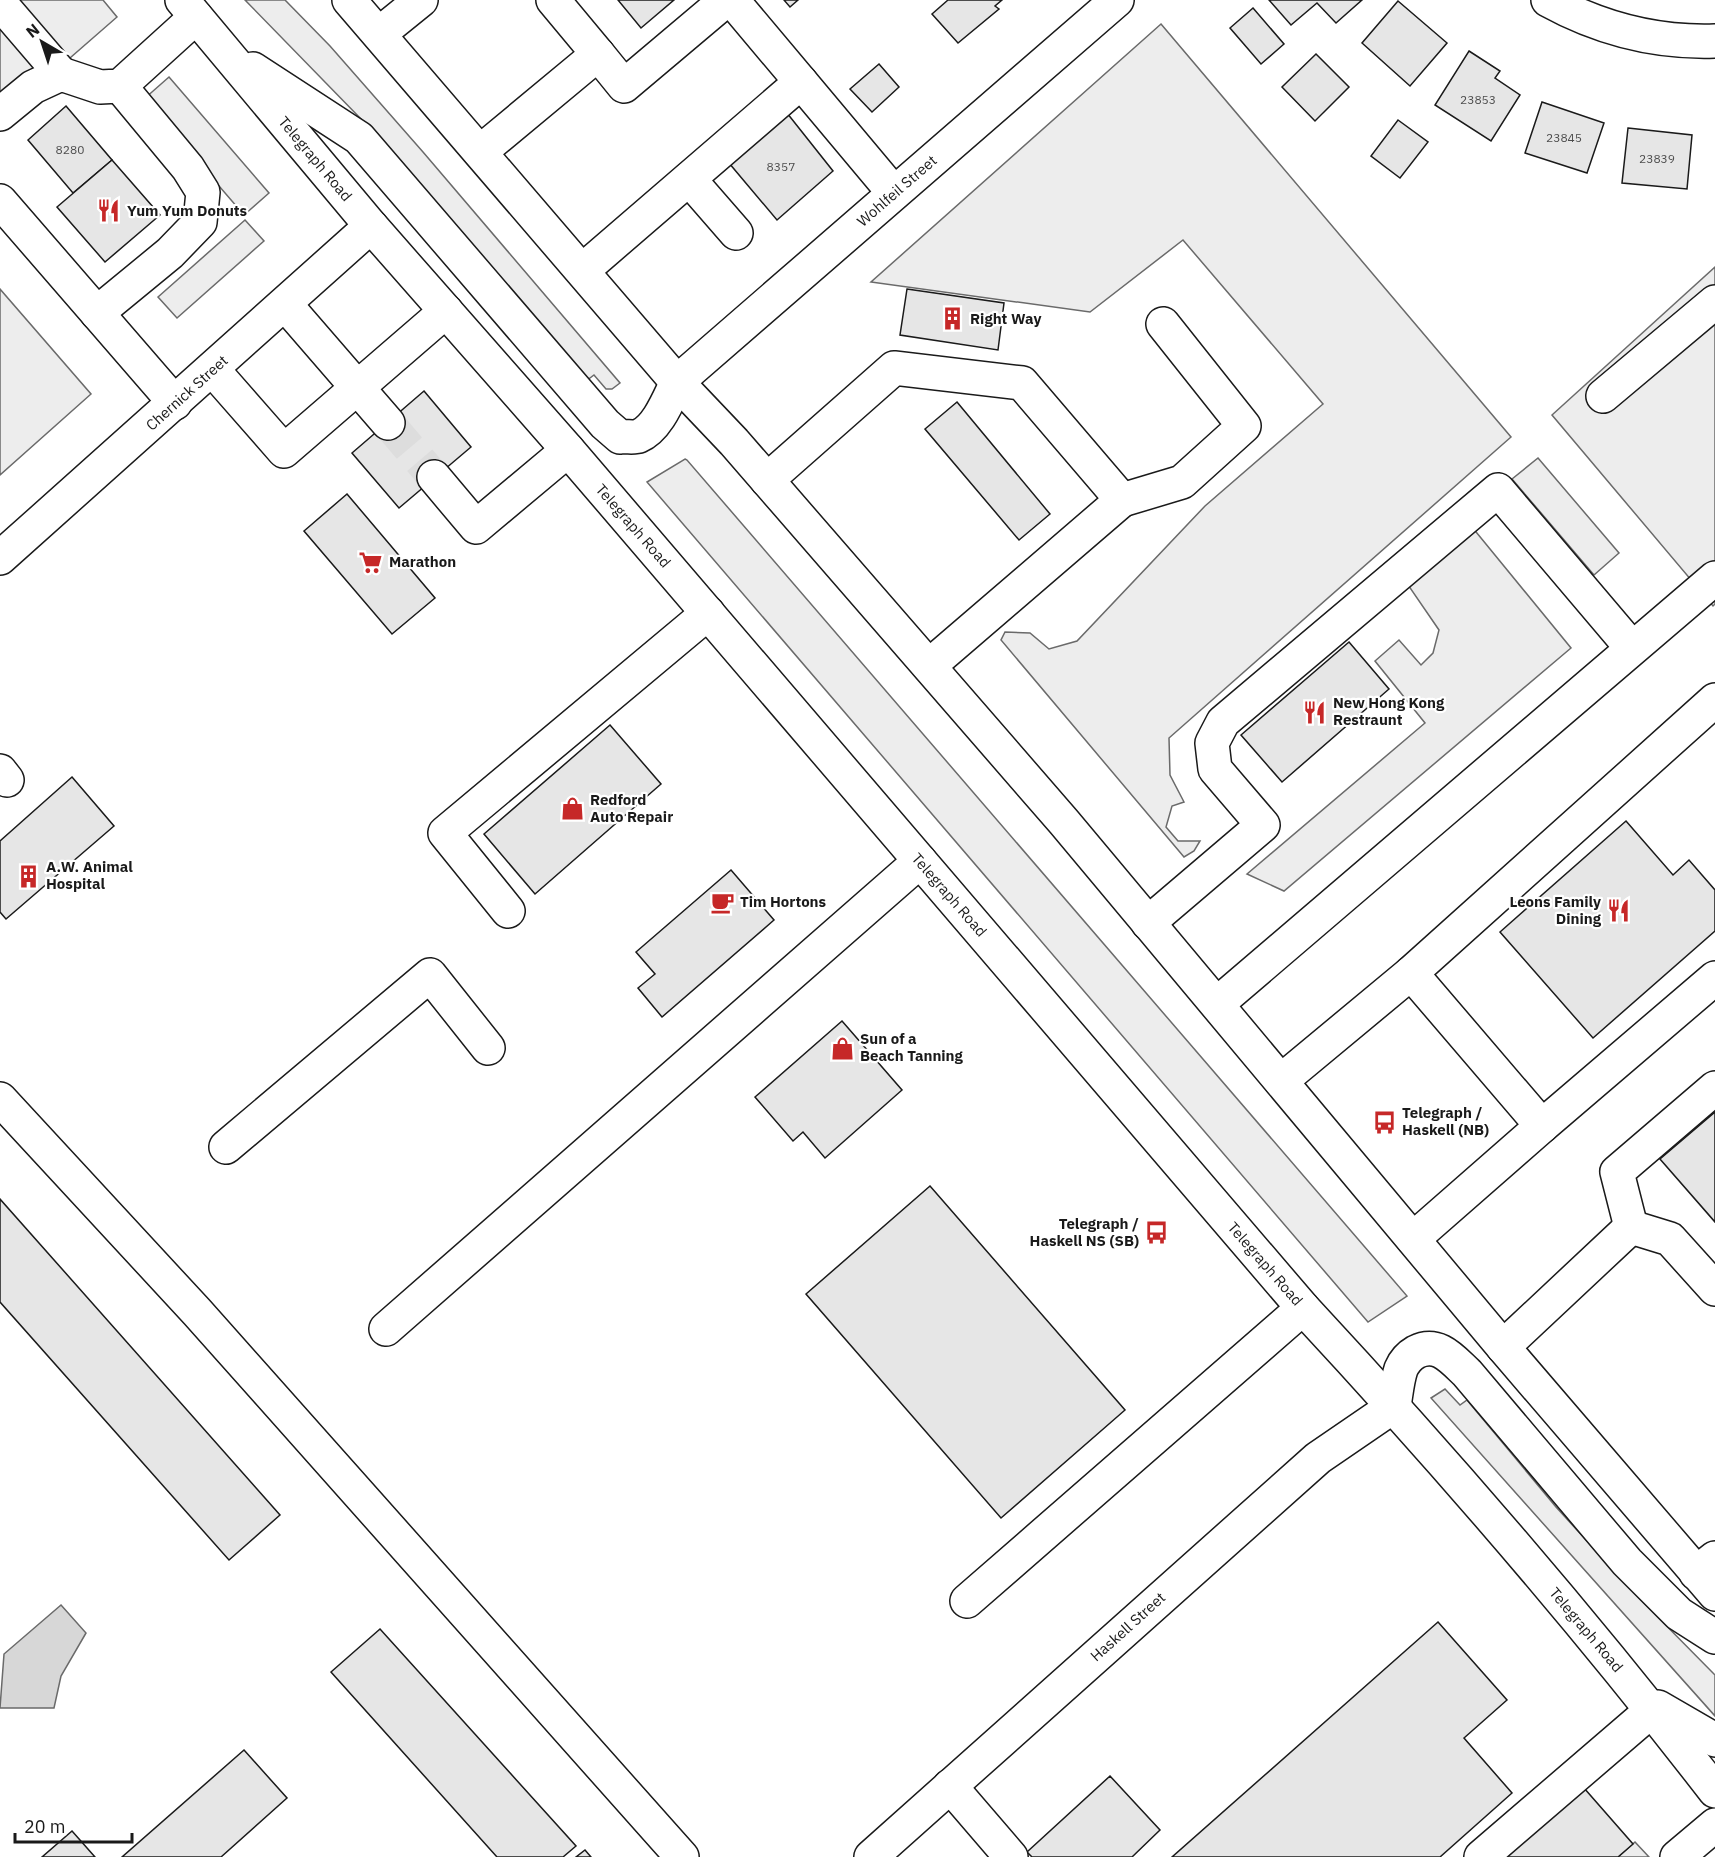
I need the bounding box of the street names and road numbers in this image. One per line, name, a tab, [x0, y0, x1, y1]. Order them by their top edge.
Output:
street label: Telegraph Road	[274, 112, 356, 205]
street label: Wohlfeil Street	[853, 151, 941, 230]
street label: Chernick Street	[142, 351, 232, 434]
street label: Telegraph Road	[592, 480, 675, 571]
street label: Telegraph Road	[908, 849, 991, 940]
street label: Telegraph Road	[1224, 1218, 1307, 1309]
street label: Telegraph Road	[1545, 1583, 1627, 1676]
street label: Haskell Street	[1086, 1588, 1169, 1665]

